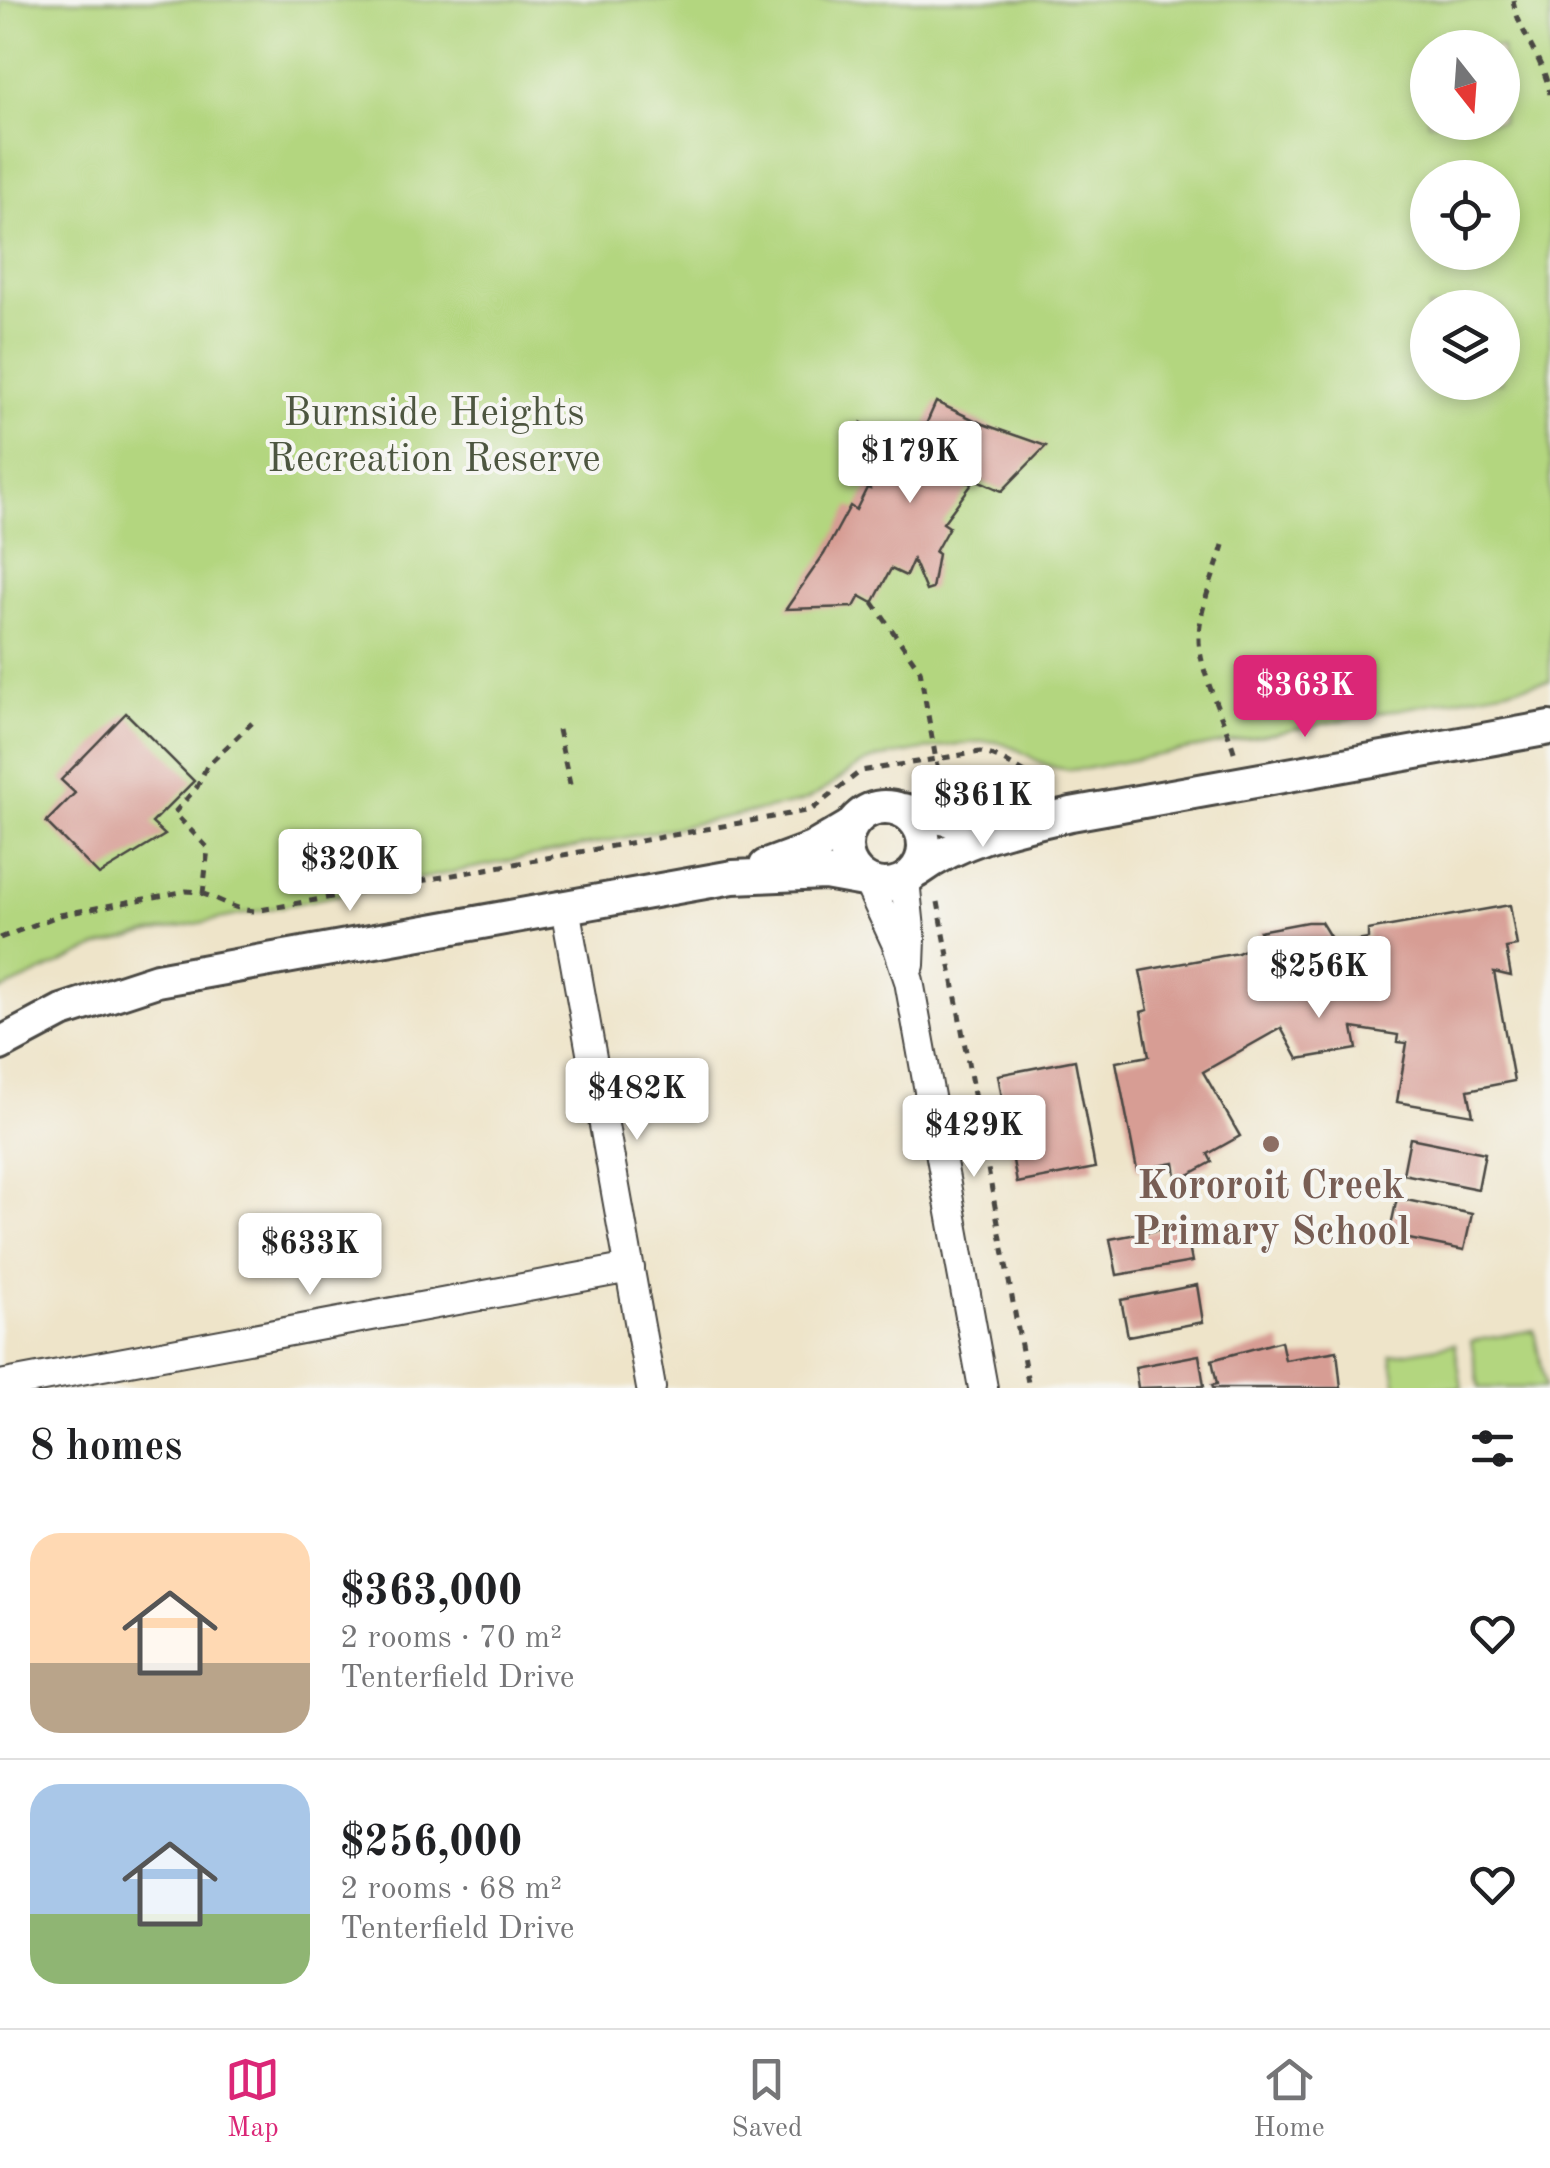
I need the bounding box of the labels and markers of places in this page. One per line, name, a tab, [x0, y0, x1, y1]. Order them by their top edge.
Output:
pin: $179K	[840, 421, 980, 506]
pin: $363K	[1235, 655, 1375, 740]
pin: $361K	[913, 765, 1053, 850]
pin: $320K	[280, 829, 420, 914]
pin: $256K	[1249, 936, 1389, 1021]
pin: $482K	[567, 1058, 707, 1143]
pin: $429K	[904, 1095, 1044, 1180]
marker: Kororoit Creek Primary School	[1260, 1133, 1282, 1155]
place label: Kororoit Creek Primary School	[1132, 1168, 1410, 1254]
pin: $633K	[240, 1213, 380, 1298]

